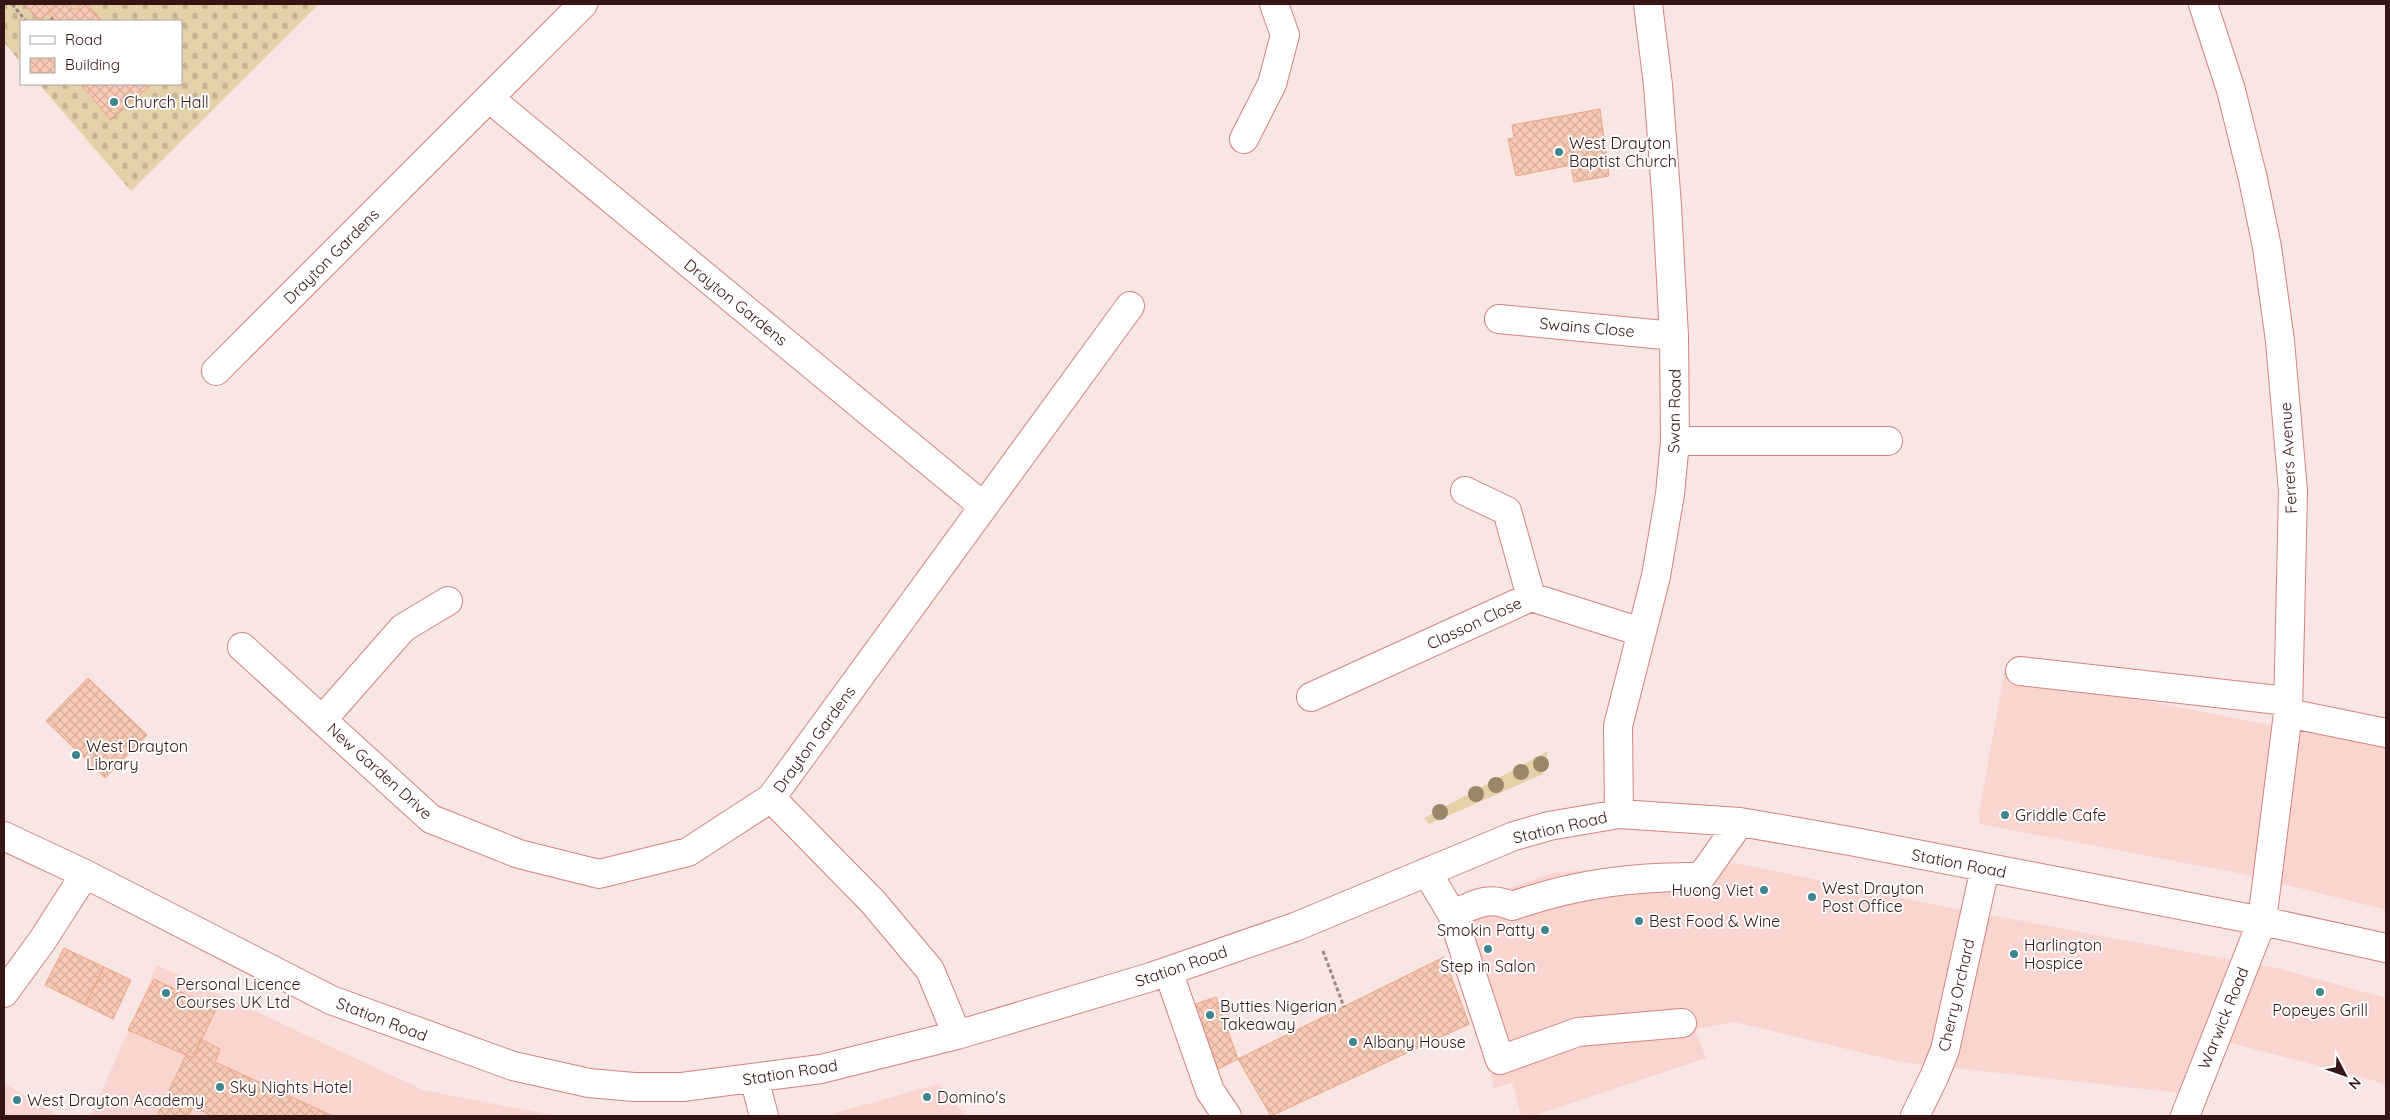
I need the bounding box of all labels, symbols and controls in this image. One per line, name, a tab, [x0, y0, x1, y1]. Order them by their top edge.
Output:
legend	[20, 20, 182, 85]
text: Road	[65, 30, 102, 49]
text: Building	[65, 55, 120, 74]
place label: Church Hall	[124, 92, 209, 112]
marker: Church Hall	[108, 96, 120, 108]
place label: West Drayton Baptist Church	[1569, 133, 1677, 171]
marker: West Drayton Baptist Church	[1553, 146, 1565, 158]
street label: Drayton Gardens	[279, 204, 383, 308]
street label: Drayton Gardens	[680, 254, 792, 350]
street label: Swains Close	[1539, 313, 1635, 341]
street label: Swan Road	[1663, 369, 1685, 453]
street label: Ferrers Avenue	[2275, 402, 2301, 514]
street label: Classon Close	[1423, 592, 1525, 654]
street label: Drayton Gardens	[769, 682, 859, 796]
street label: New Garden Drive	[323, 718, 437, 824]
place label: West Drayton Library	[86, 736, 188, 774]
marker: West Drayton Library	[70, 749, 82, 761]
place label: Griddle Cafe	[2015, 805, 2106, 825]
street label: Station Road	[1511, 806, 1609, 848]
marker: Griddle Cafe	[1999, 809, 2011, 821]
street label: Station Road	[1910, 844, 2008, 882]
place label: West Drayton Post Office	[1822, 878, 1924, 916]
place label: Huong Viet	[1672, 880, 1754, 900]
marker: Huong Viet	[1758, 884, 1770, 896]
marker: West Drayton Post Office	[1806, 891, 1818, 903]
place label: Best Food & Wine	[1649, 911, 1780, 931]
marker: Best Food & Wine	[1633, 915, 1645, 927]
place label: Smokin Patty	[1437, 920, 1535, 940]
marker: Smokin Patty	[1539, 924, 1551, 936]
place label: Harlington Hospice	[2024, 935, 2102, 973]
street label: Cherry Orchard	[1933, 937, 1979, 1053]
street label: Station Road	[1132, 941, 1230, 991]
marker: Step in Salon	[1482, 943, 1494, 955]
marker: Harlington Hospice	[2008, 948, 2020, 960]
place label: Step in Salon	[1440, 956, 1536, 976]
street label: Warwick Road	[2193, 964, 2253, 1072]
place label: Personal Licence Courses UK Ltd	[176, 974, 301, 1012]
marker: Popeyes Grill	[2314, 986, 2326, 998]
marker: Personal Licence Courses UK Ltd	[160, 987, 172, 999]
street label: Station Road	[334, 992, 430, 1046]
place label: Butties Nigerian Takeaway	[1220, 996, 1337, 1034]
place label: Popeyes Grill	[2272, 1000, 2368, 1020]
marker: Butties Nigerian Takeaway	[1204, 1009, 1216, 1021]
place label: Albany House	[1363, 1032, 1466, 1052]
marker: Albany House	[1347, 1036, 1359, 1048]
north arrow	[2320, 1050, 2370, 1100]
street label: Station Road	[741, 1055, 839, 1089]
text: N	[2345, 1074, 2365, 1093]
place label: Sky Nights Hotel	[230, 1077, 352, 1097]
marker: Sky Nights Hotel	[214, 1081, 226, 1093]
place label: Domino's	[937, 1087, 1006, 1107]
place label: West Drayton Academy	[27, 1090, 204, 1110]
marker: Domino's	[921, 1091, 933, 1103]
marker: West Drayton Academy	[11, 1094, 23, 1106]

